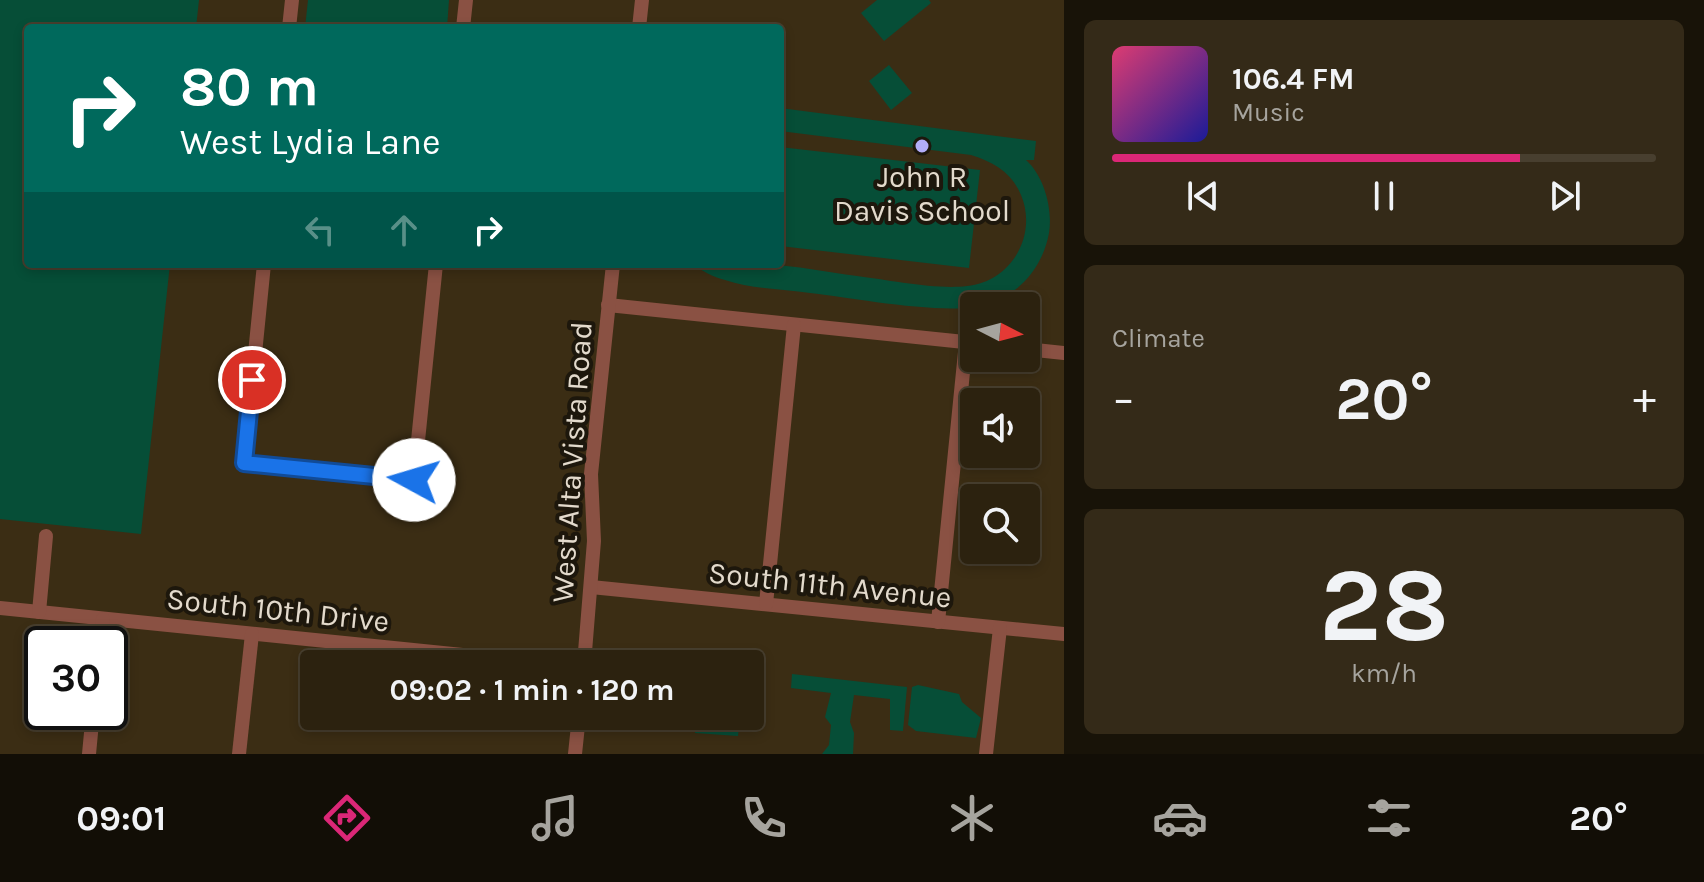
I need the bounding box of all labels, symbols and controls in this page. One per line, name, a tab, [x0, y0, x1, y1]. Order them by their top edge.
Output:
text: 80 m	[180, 54, 319, 119]
icon: right	[48, 56, 152, 160]
text: 106.4 FM	[1232, 61, 1354, 97]
text: Music	[1232, 97, 1305, 128]
text: West Lydia Lane	[180, 121, 440, 163]
marker: John R Davis School	[913, 137, 931, 155]
place label: John R Davis School	[834, 159, 1010, 229]
icon: previous	[1181, 174, 1225, 218]
icon: pause	[1362, 174, 1406, 218]
icon: next	[1543, 174, 1587, 218]
icon: left	[298, 208, 342, 252]
icon: ahead	[382, 208, 426, 252]
icon: right	[466, 208, 510, 252]
north arrow	[960, 292, 1040, 372]
map controls	[960, 292, 1040, 564]
street label: West Alta Vista Road	[544, 320, 600, 604]
text: Climate	[1112, 323, 1205, 354]
pin	[218, 346, 286, 414]
icon: arrive	[230, 358, 274, 402]
text: 20°	[1335, 364, 1433, 434]
text: −	[1112, 373, 1135, 424]
text: +	[1633, 373, 1656, 424]
button: sound	[960, 388, 1040, 468]
position arrow	[372, 438, 456, 522]
button: search	[960, 484, 1040, 564]
text: 28	[1319, 545, 1449, 666]
street label: South 11th Avenue	[707, 554, 953, 616]
street label: South 10th Drive	[165, 580, 391, 640]
speed limit sign: 30	[24, 626, 128, 730]
text: km/h	[1351, 658, 1417, 689]
text: 09:02 · 1 min · 120 m	[390, 672, 674, 708]
icon: directions	[319, 790, 375, 846]
icon: music	[527, 790, 583, 846]
icon: phone	[736, 790, 792, 846]
icon: climate	[944, 790, 1000, 846]
icon: car	[1152, 790, 1208, 846]
icon: filters	[1361, 790, 1417, 846]
text: 09:01	[76, 797, 166, 839]
text: 20°	[1569, 797, 1628, 839]

